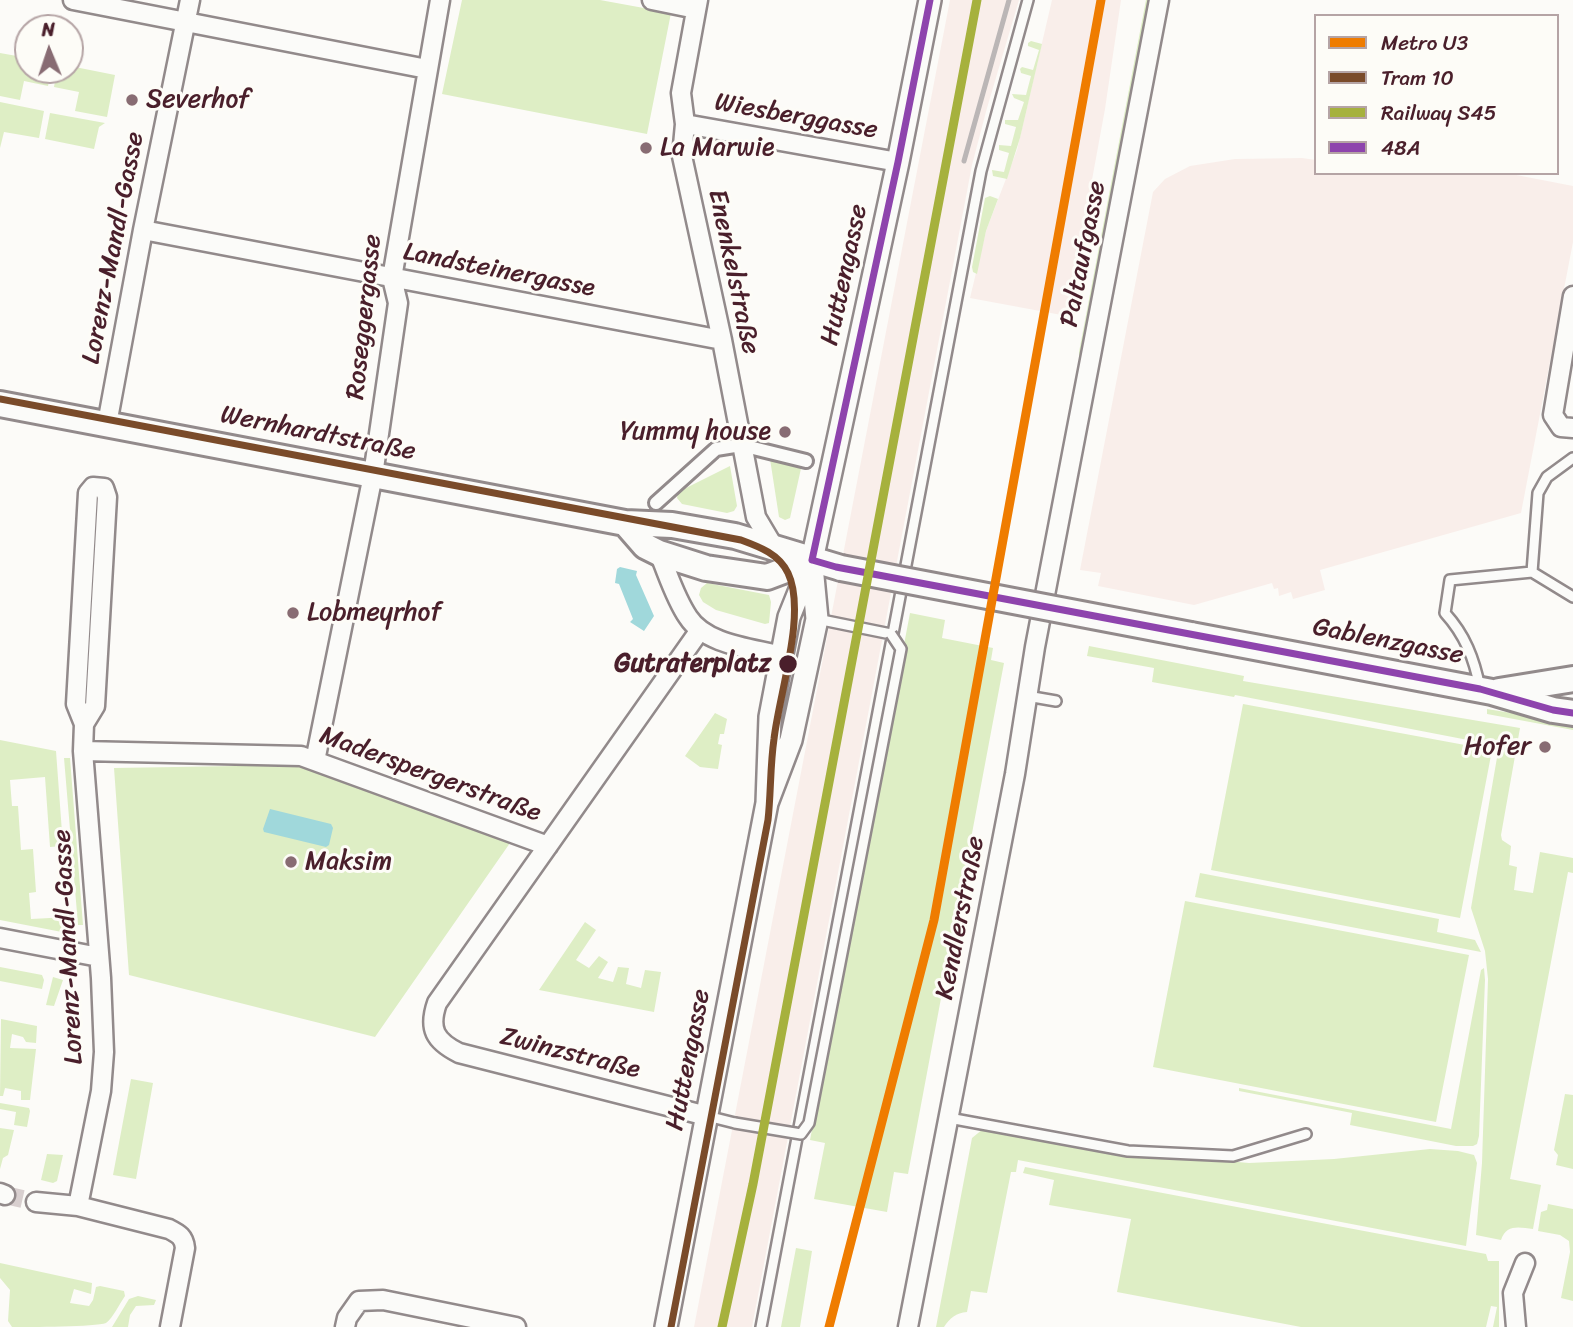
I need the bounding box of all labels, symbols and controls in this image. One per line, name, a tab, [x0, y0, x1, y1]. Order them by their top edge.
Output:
text: N	[41, 13, 55, 46]
north arrow	[14, 14, 84, 84]
legend	[1314, 14, 1559, 175]
text: Metro U3	[1381, 24, 1468, 62]
text: Tram 10	[1381, 59, 1454, 97]
place label: Severhof	[146, 84, 250, 116]
street label: Wiesberggasse	[712, 87, 880, 147]
marker: Severhof	[124, 92, 140, 108]
text: Railway S45	[1381, 94, 1496, 132]
street label: Lorenz-Mandl-Gasse	[76, 129, 152, 367]
text: 48A	[1381, 129, 1421, 167]
place label: La Marwie	[660, 132, 774, 164]
marker: La Marwie	[638, 140, 654, 156]
street label: Paltaufgasse	[1055, 178, 1113, 330]
street label: Enenkelstraße	[700, 187, 766, 357]
street label: Huttengasse	[815, 202, 875, 348]
street label: Roseggergasse	[341, 233, 389, 401]
street label: Landsteinergasse	[400, 237, 598, 305]
street label: Wernhardtstraße	[218, 400, 418, 468]
place label: Yummy house	[620, 416, 771, 448]
marker: Yummy house	[777, 424, 793, 440]
place label: Lobmeyrhof	[307, 597, 442, 629]
marker: Lobmeyrhof	[285, 605, 301, 621]
street label: Gablenzgasse	[1310, 612, 1466, 672]
place label: Gutraterplatz	[614, 648, 771, 680]
marker: Gutraterplatz	[777, 653, 799, 675]
street label: Maderspergerstraße	[315, 720, 545, 830]
place label: Hofer	[1464, 731, 1531, 763]
marker: Hofer	[1537, 739, 1553, 755]
street label: Lorenz-Mandl-Gasse	[47, 829, 91, 1065]
street label: Kendlerstraße	[930, 834, 992, 1002]
place label: Maksim	[305, 846, 392, 878]
marker: Maksim	[283, 854, 299, 870]
street label: Huttengasse	[660, 987, 718, 1133]
street label: Zwinzstraße	[497, 1022, 643, 1086]

